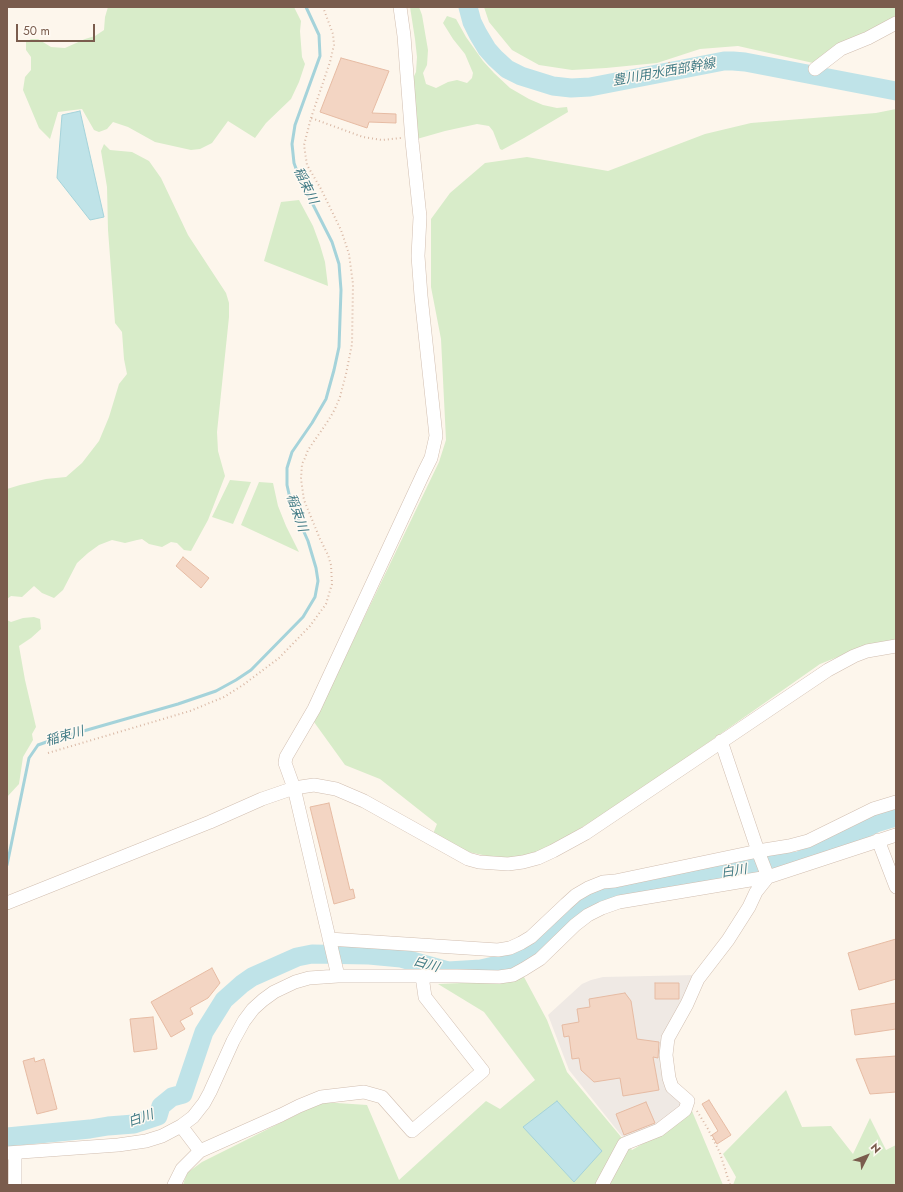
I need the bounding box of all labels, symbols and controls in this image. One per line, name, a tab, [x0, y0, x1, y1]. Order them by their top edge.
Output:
scale bar	[18, 16, 97, 42]
text: 50 m	[23, 22, 50, 40]
water label: 豊川用水西部幹線	[611, 56, 717, 90]
water label: 稲束川	[289, 165, 321, 207]
water label: 稲束川	[282, 492, 310, 534]
water label: 稲束川	[44, 724, 86, 750]
water label: 白川	[720, 862, 748, 882]
water label: 白川	[411, 954, 441, 976]
water label: 白川	[126, 1107, 156, 1131]
north arrow	[847, 1136, 887, 1176]
text: N	[867, 1139, 885, 1157]

